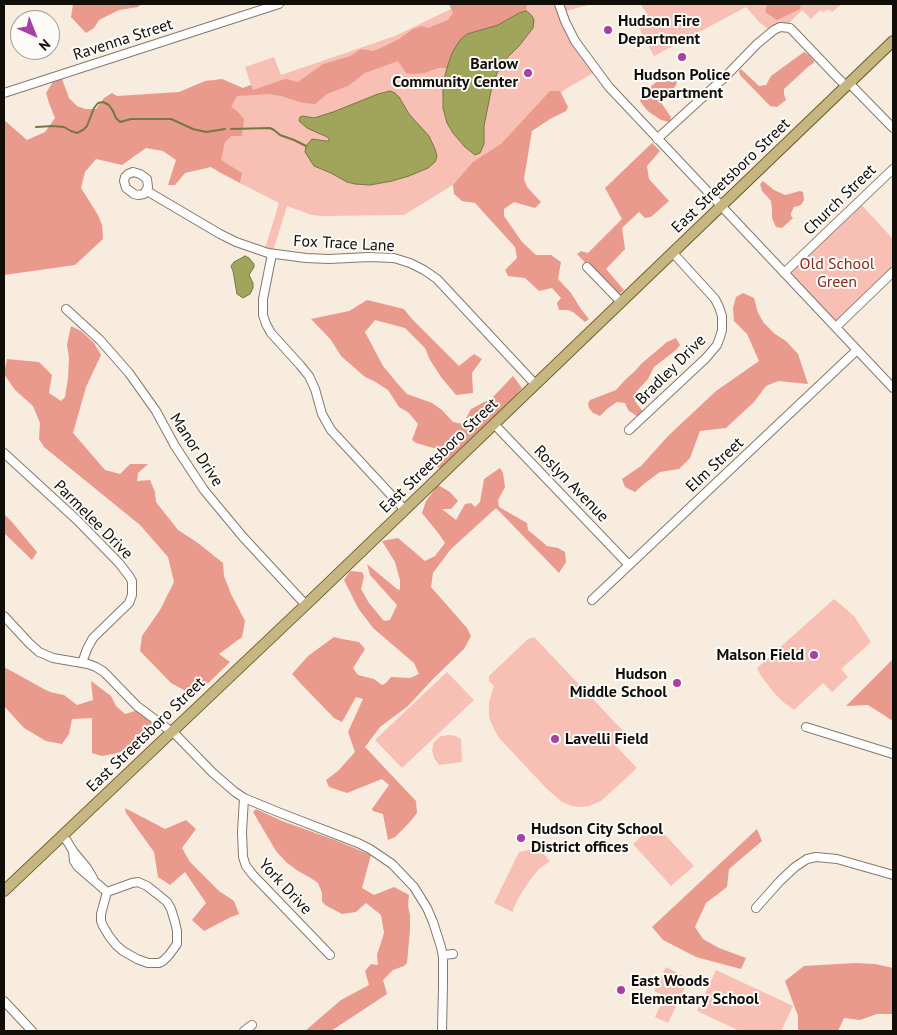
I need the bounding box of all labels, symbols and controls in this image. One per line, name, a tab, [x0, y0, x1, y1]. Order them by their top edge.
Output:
north arrow	[10, 10, 60, 60]
place label: Hudson Fire Department	[618, 11, 700, 49]
street label: Ravenna Street	[71, 15, 175, 65]
marker: Hudson Fire Department	[602, 24, 614, 36]
text: N	[35, 35, 54, 55]
marker: Hudson Police Department	[676, 51, 688, 63]
place label: Barlow Community Center	[392, 54, 518, 92]
place label: Hudson Police Department	[634, 65, 730, 103]
marker: Barlow Community Center	[522, 67, 534, 79]
street label: East Streetsboro Street	[668, 115, 794, 237]
street label: Church Street	[800, 161, 880, 239]
street label: Fox Trace Lane	[293, 232, 395, 256]
park label: Old School Green	[800, 254, 874, 292]
street label: Bradley Drive	[632, 331, 710, 409]
street label: East Streetsboro Street	[376, 395, 502, 517]
street label: Manor Drive	[165, 410, 227, 490]
street label: Elm Street	[682, 434, 748, 496]
street label: Roslyn Avenue	[530, 442, 612, 526]
street label: Parmelee Drive	[50, 477, 136, 563]
place label: Malson Field	[717, 645, 804, 665]
marker: Malson Field	[808, 649, 820, 661]
place label: Hudson Middle School	[570, 664, 667, 702]
street label: East Streetsboro Street	[83, 674, 209, 796]
marker: Hudson Middle School	[671, 677, 683, 689]
place label: Lavelli Field	[565, 729, 648, 749]
marker: Lavelli Field	[549, 733, 561, 745]
place label: Hudson City School District offices	[531, 819, 663, 857]
marker: Hudson City School District offices	[515, 832, 527, 844]
street label: York Drive	[254, 855, 316, 919]
place label: East Woods Elementary School	[631, 971, 759, 1009]
marker: East Woods Elementary School	[615, 984, 627, 996]

